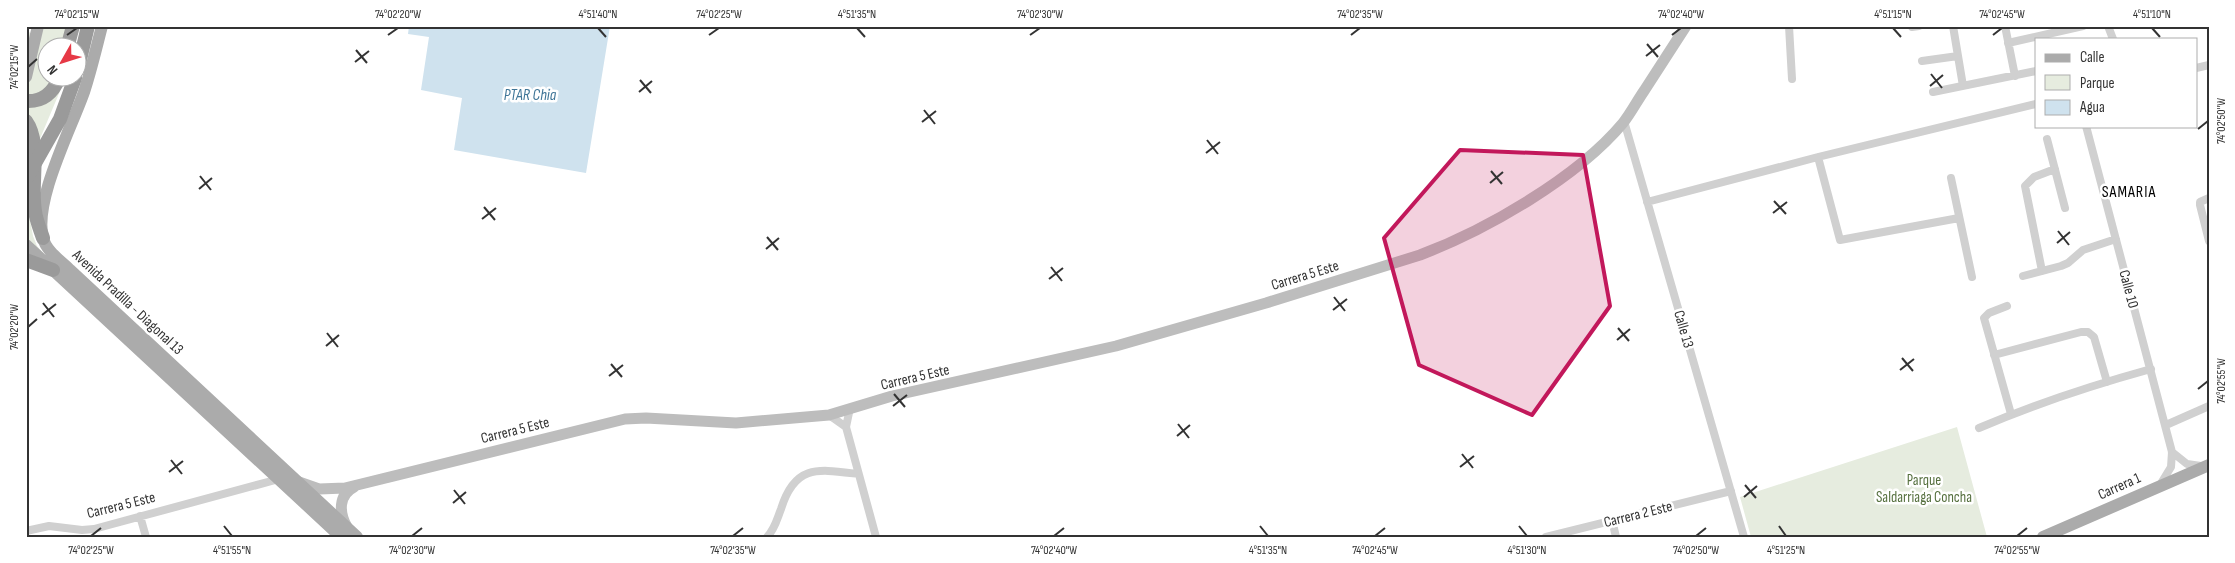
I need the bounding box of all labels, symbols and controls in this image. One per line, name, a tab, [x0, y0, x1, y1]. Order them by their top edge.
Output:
text: 74°02'15"W	[55, 7, 100, 22]
text: 74°02'20"W	[375, 7, 421, 22]
text: 4°51'40"N	[579, 7, 617, 22]
text: 74°02'25"W	[696, 7, 742, 22]
text: 4°51'35"N	[838, 7, 876, 22]
text: 74°02'30"W	[1017, 7, 1063, 22]
text: 74°02'35"W	[1337, 7, 1383, 22]
text: 74°02'40"W	[1658, 7, 1704, 22]
text: 4°51'15"N	[1874, 7, 1912, 22]
text: 74°02'45"W	[1979, 7, 2025, 22]
text: 4°51'10"N	[2133, 7, 2171, 22]
north arrow	[38, 38, 88, 88]
legend	[2035, 38, 2198, 128]
text: 74°02'15"W	[7, 44, 22, 89]
text: Calle	[2080, 48, 2104, 67]
text: N	[43, 62, 61, 78]
text: Parque	[2080, 74, 2115, 93]
water label: PTAR Chia	[504, 86, 557, 105]
text: Agua	[2079, 98, 2105, 117]
text: 74°02'50"W	[2214, 98, 2229, 144]
district label: SAMARIA	[2102, 183, 2156, 202]
street label: Avenida Pradilla - Diagonal 13	[67, 245, 187, 359]
street label: Carrera 5 Este	[1269, 256, 1341, 295]
street label: Calle 10	[2114, 268, 2143, 310]
text: 74°02'20"W	[7, 304, 22, 350]
street label: Calle 13	[1669, 308, 1698, 350]
text: 74°02'55"W	[2214, 358, 2229, 404]
street label: Carrera 5 Este	[879, 360, 951, 395]
street label: Carrera 5 Este	[479, 413, 551, 448]
street label: Carrera 1	[2095, 468, 2144, 504]
park label: Parque Saldarriaga Concha	[1876, 471, 1972, 507]
street label: Carrera 5 Este	[85, 488, 157, 523]
street label: Carrera 2 Este	[1602, 497, 1674, 532]
text: 74°02'25"W	[68, 543, 114, 558]
text: 4°51'55"N	[213, 543, 251, 558]
text: 74°02'30"W	[389, 543, 435, 558]
text: 74°02'35"W	[710, 543, 756, 558]
text: 74°02'40"W	[1031, 543, 1077, 558]
text: 4°51'35"N	[1249, 543, 1287, 558]
text: 74°02'45"W	[1352, 543, 1398, 558]
text: 4°51'30"N	[1508, 543, 1546, 558]
text: 74°02'50"W	[1673, 543, 1719, 558]
text: 4°51'25"N	[1767, 543, 1805, 558]
text: 74°02'55"W	[1994, 543, 2040, 558]

